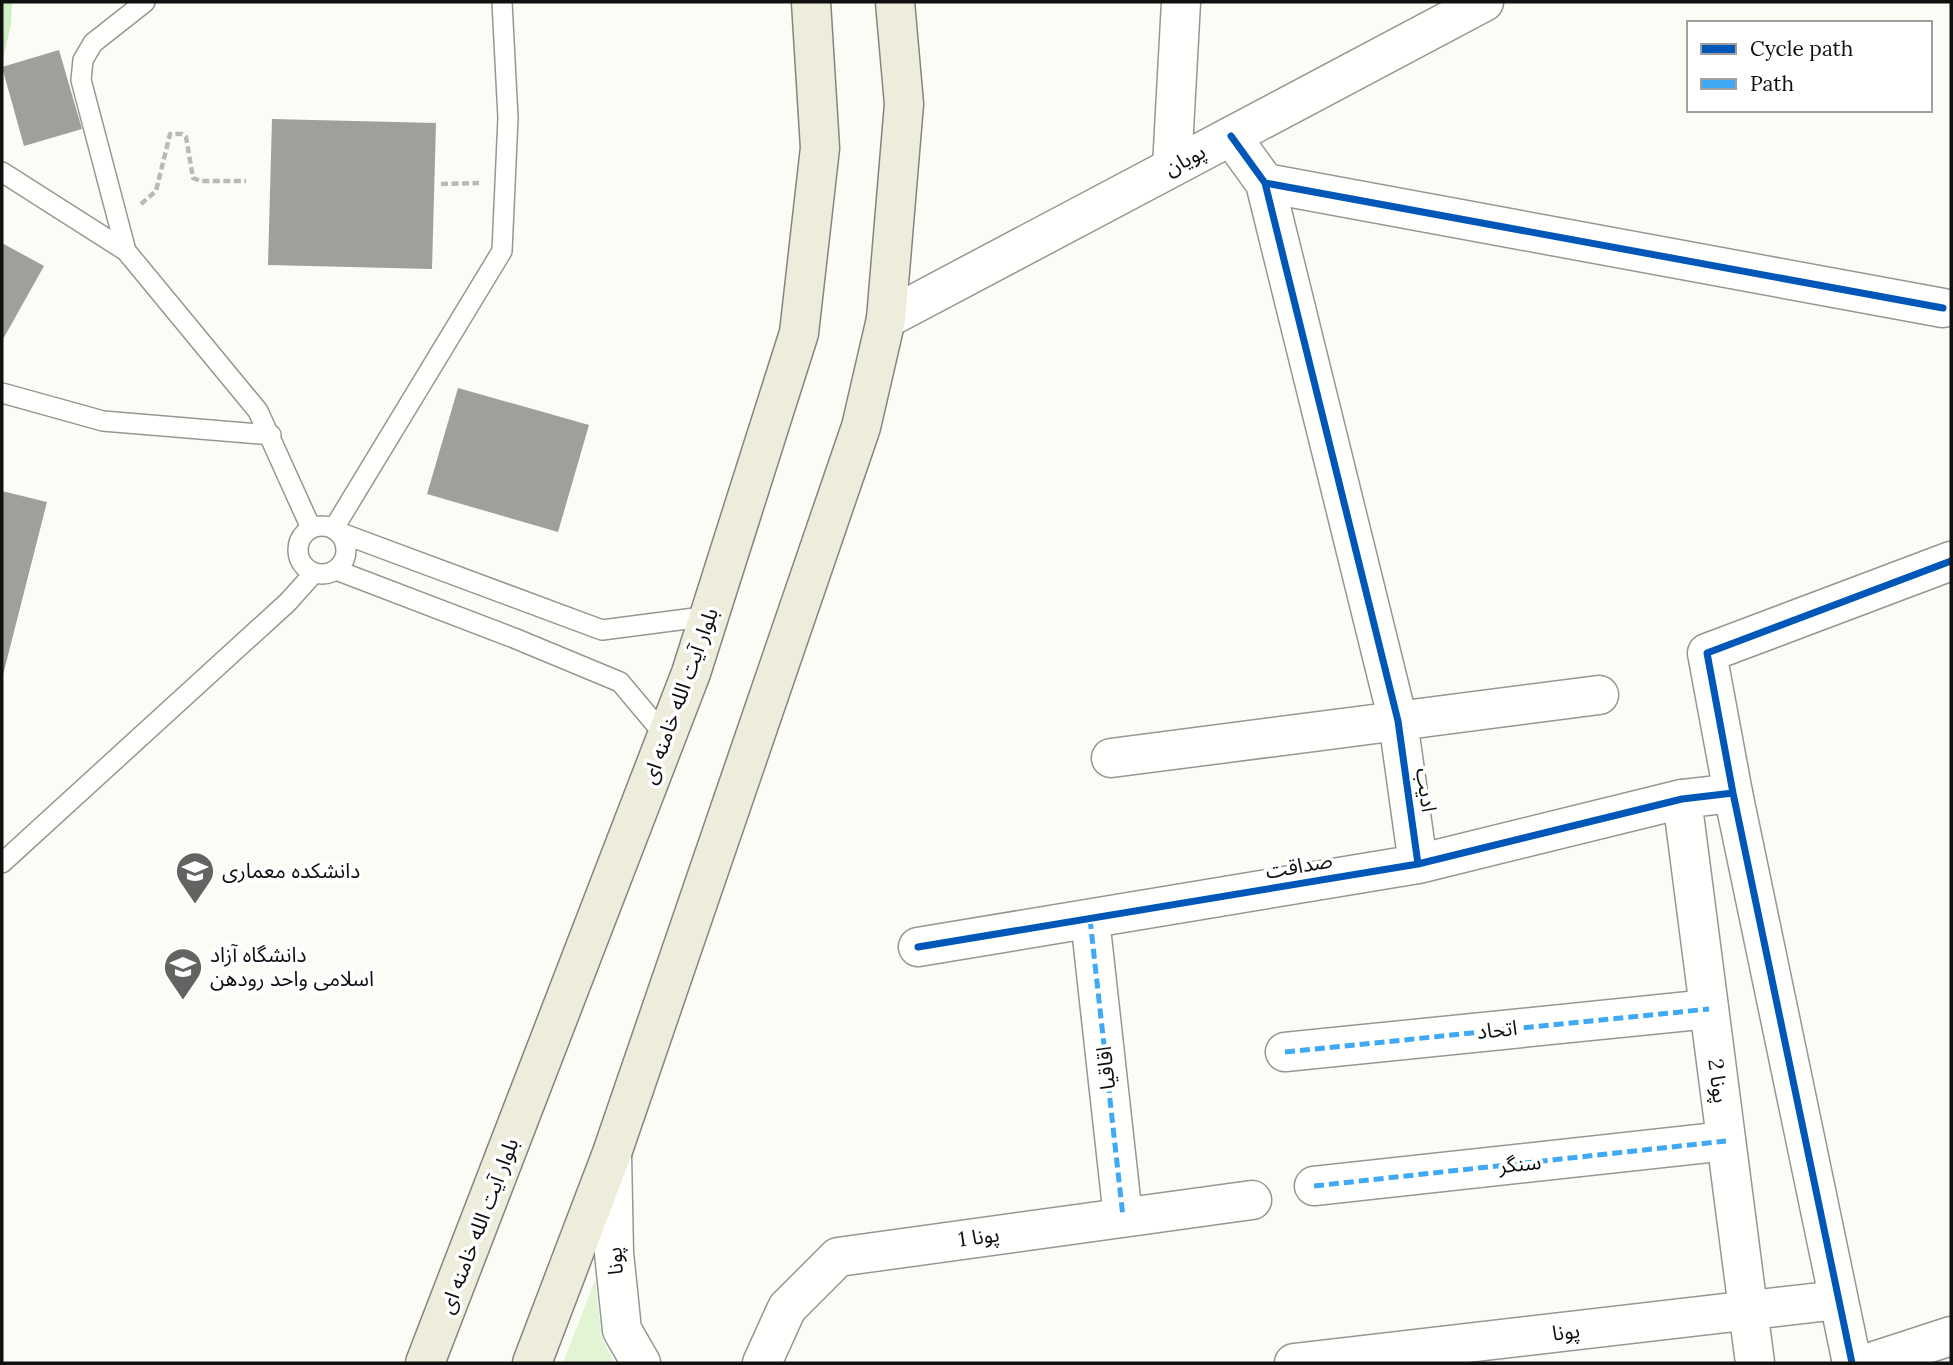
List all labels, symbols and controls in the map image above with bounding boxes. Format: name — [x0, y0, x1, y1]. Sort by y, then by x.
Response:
legend — [1687, 21, 1932, 112]
text: Cycle path — [1750, 35, 1853, 62]
text: Path — [1750, 70, 1794, 97]
street label: پویان — [1159, 138, 1210, 182]
street label: بلوار آیت الله خامنه ای — [635, 604, 724, 788]
street label: ادیب — [1410, 766, 1443, 814]
street label: صداقت — [1263, 846, 1335, 885]
school or university icon: دانشکده معماری — [174, 850, 216, 905]
place label: دانشکده معماری — [222, 857, 360, 884]
place label: دانشگاه آزاد اسلامی واحد رودهن — [210, 941, 374, 992]
school or university icon: دانشگاه آزاد اسلامی واحد رودهن — [162, 946, 204, 1001]
street label: اتحاد — [1475, 1014, 1519, 1045]
street label: اقاقیا — [1090, 1045, 1121, 1091]
street label: پونا 2 — [1702, 1057, 1735, 1105]
street label: بلوار آیت الله خامنه ای — [433, 1134, 524, 1317]
street label: سنگر — [1496, 1148, 1543, 1179]
street label: پونا 1 — [957, 1220, 1001, 1253]
street label: پونا — [600, 1246, 629, 1276]
street label: پونا — [1550, 1316, 1581, 1347]

